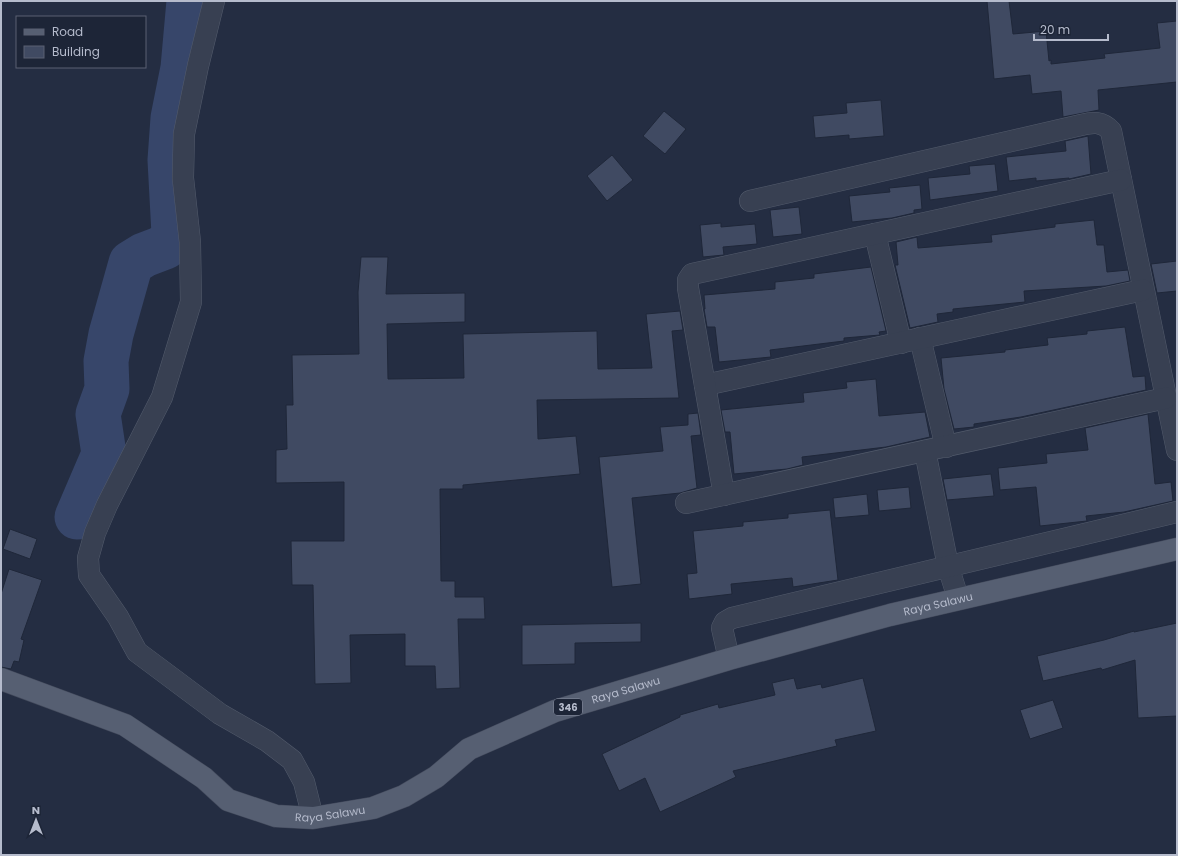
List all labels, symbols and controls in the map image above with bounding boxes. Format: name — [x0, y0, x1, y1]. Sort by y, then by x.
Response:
legend — [16, 16, 146, 68]
scale bar — [1034, 16, 1108, 42]
text: 20 m — [1040, 21, 1070, 38]
text: Road — [52, 23, 83, 40]
text: Building — [52, 43, 100, 60]
street label: Raya Salawu — [902, 588, 974, 620]
street label: Raya Salawu — [589, 672, 662, 708]
road number: 346 — [554, 699, 582, 715]
north arrow — [16, 800, 56, 840]
street label: Raya Salawu — [295, 801, 366, 826]
text: N — [32, 802, 40, 818]

